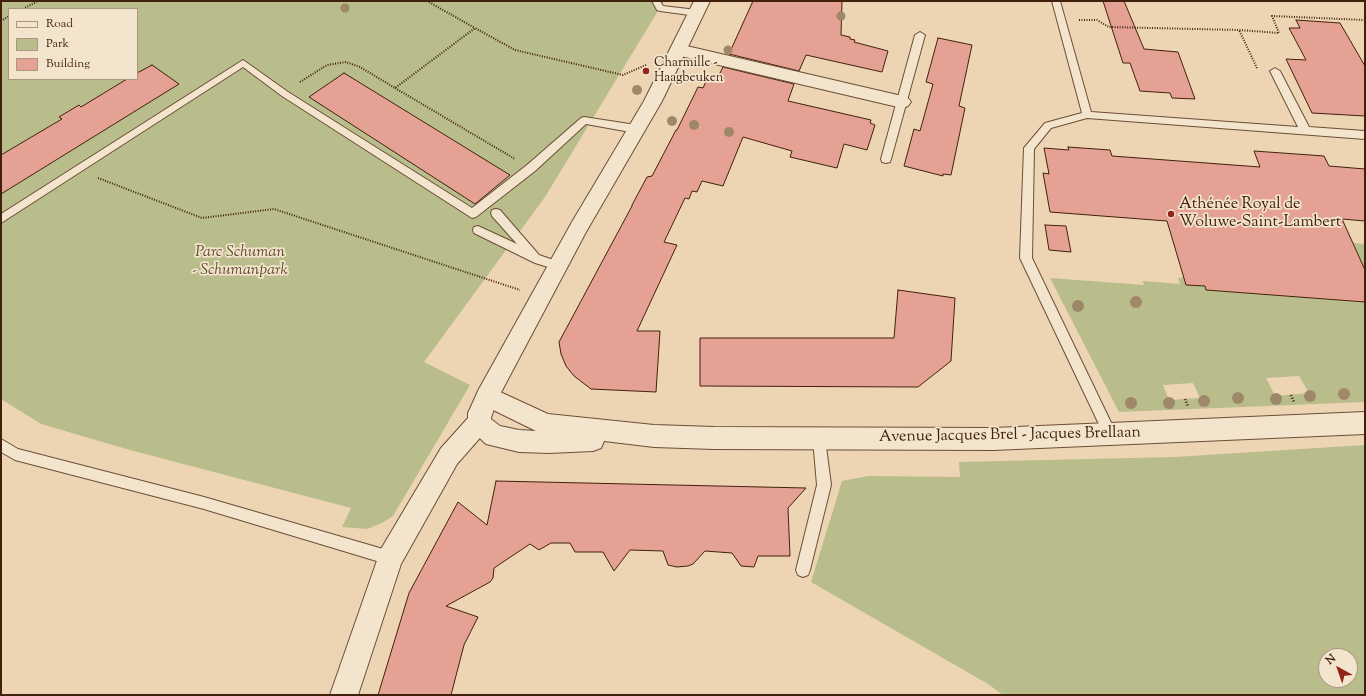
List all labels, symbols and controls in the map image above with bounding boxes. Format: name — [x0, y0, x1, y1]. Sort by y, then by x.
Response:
legend — [8, 8, 138, 80]
text: Road — [46, 15, 73, 33]
text: Park — [46, 35, 69, 53]
text: Building — [46, 55, 90, 73]
place label: Charmille - Haagbeuken — [654, 56, 724, 87]
marker: Charmille - Haagbeuken — [641, 66, 651, 76]
place label: Athénée Royal de Woluwe-Saint-Lambert — [1179, 195, 1341, 233]
marker: Athénée Royal de Woluwe-Saint-Lambert — [1166, 209, 1176, 219]
park label: Parc Schuman - Schumanpark — [192, 243, 288, 281]
street label: Avenue Jacques Brel - Jacques Brellaan — [879, 424, 1141, 448]
north arrow — [1318, 648, 1358, 688]
text: N — [1322, 651, 1339, 669]

